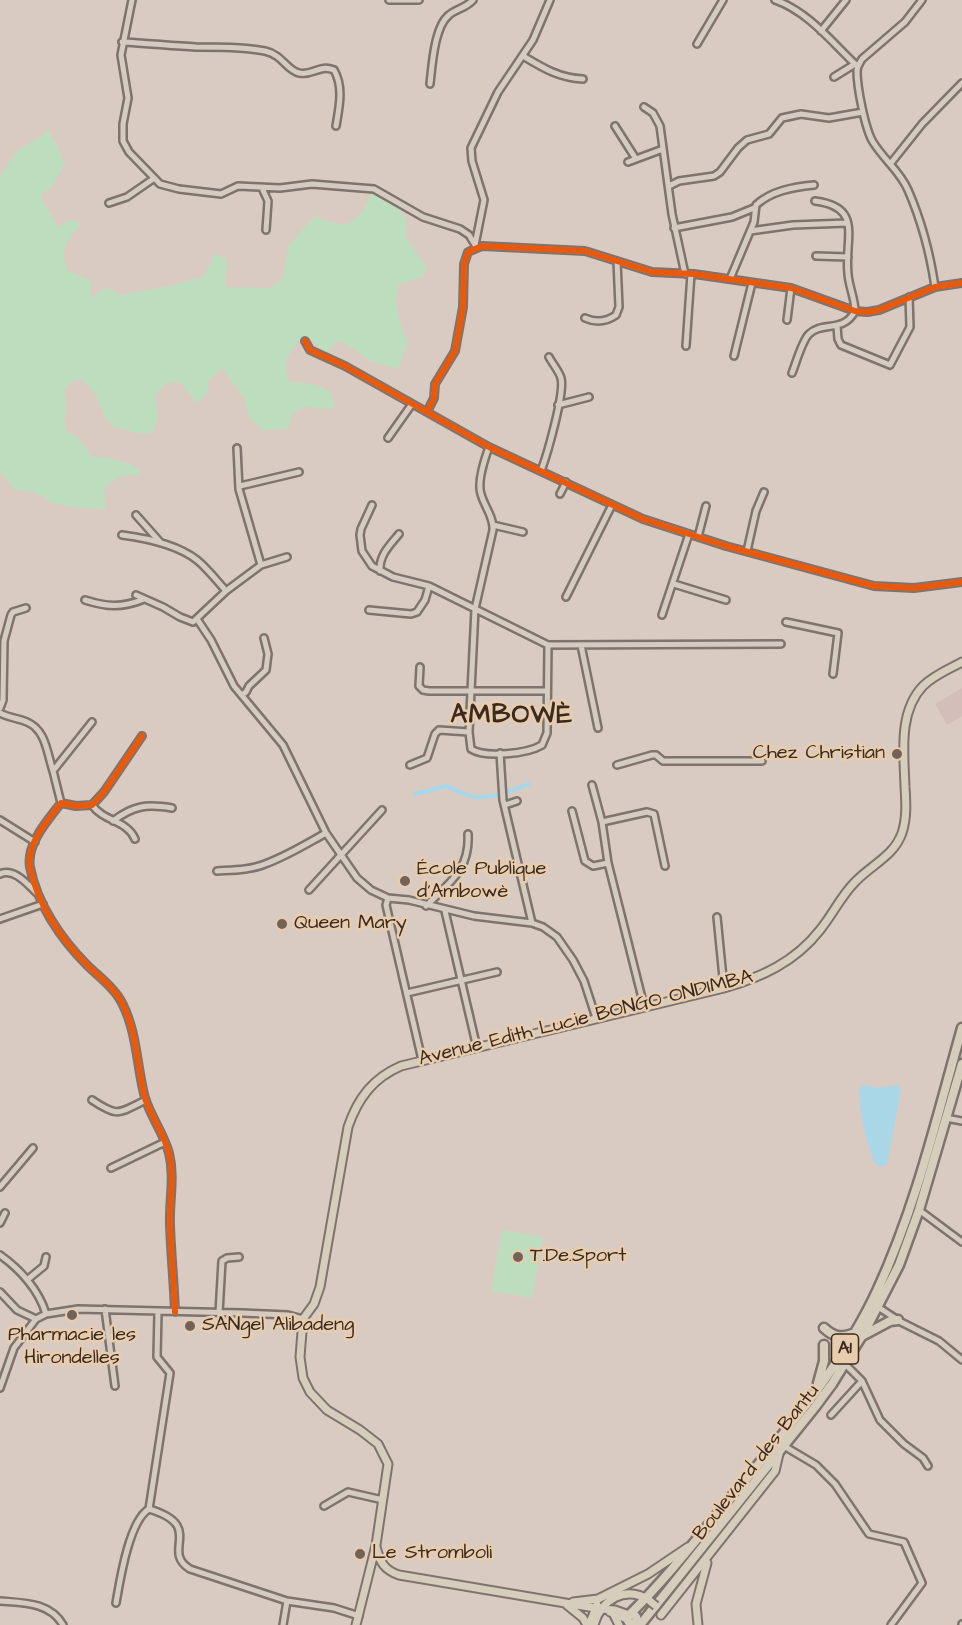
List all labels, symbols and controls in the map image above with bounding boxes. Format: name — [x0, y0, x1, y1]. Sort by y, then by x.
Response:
district label: AMBOWÈ — [451, 701, 573, 733]
place label: Chez Christian — [753, 742, 885, 766]
marker: Chez Christian — [890, 747, 904, 761]
place label: École Publique d’Ambowè — [417, 858, 546, 905]
marker: École Publique d’Ambowè — [398, 874, 412, 888]
place label: Queen Mary — [294, 912, 407, 936]
marker: Queen Mary — [275, 917, 289, 931]
street label: Avenue Edith Lucie BONGO ONDIMBA — [416, 966, 756, 1072]
place label: T.De.Sport — [530, 1245, 626, 1269]
marker: T.De.Sport — [511, 1250, 525, 1264]
marker: Pharmacie les Hirondelles — [65, 1308, 79, 1322]
place label: SANgel Alibadeng — [202, 1314, 354, 1338]
marker: SANgel Alibadeng — [183, 1319, 197, 1333]
place label: Pharmacie les Hirondelles — [8, 1324, 136, 1371]
road number: A1 — [832, 1334, 858, 1364]
street label: Boulevard des Bantu — [689, 1380, 825, 1546]
place label: Le Stromboli — [372, 1542, 492, 1566]
marker: Le Stromboli — [353, 1547, 367, 1561]

